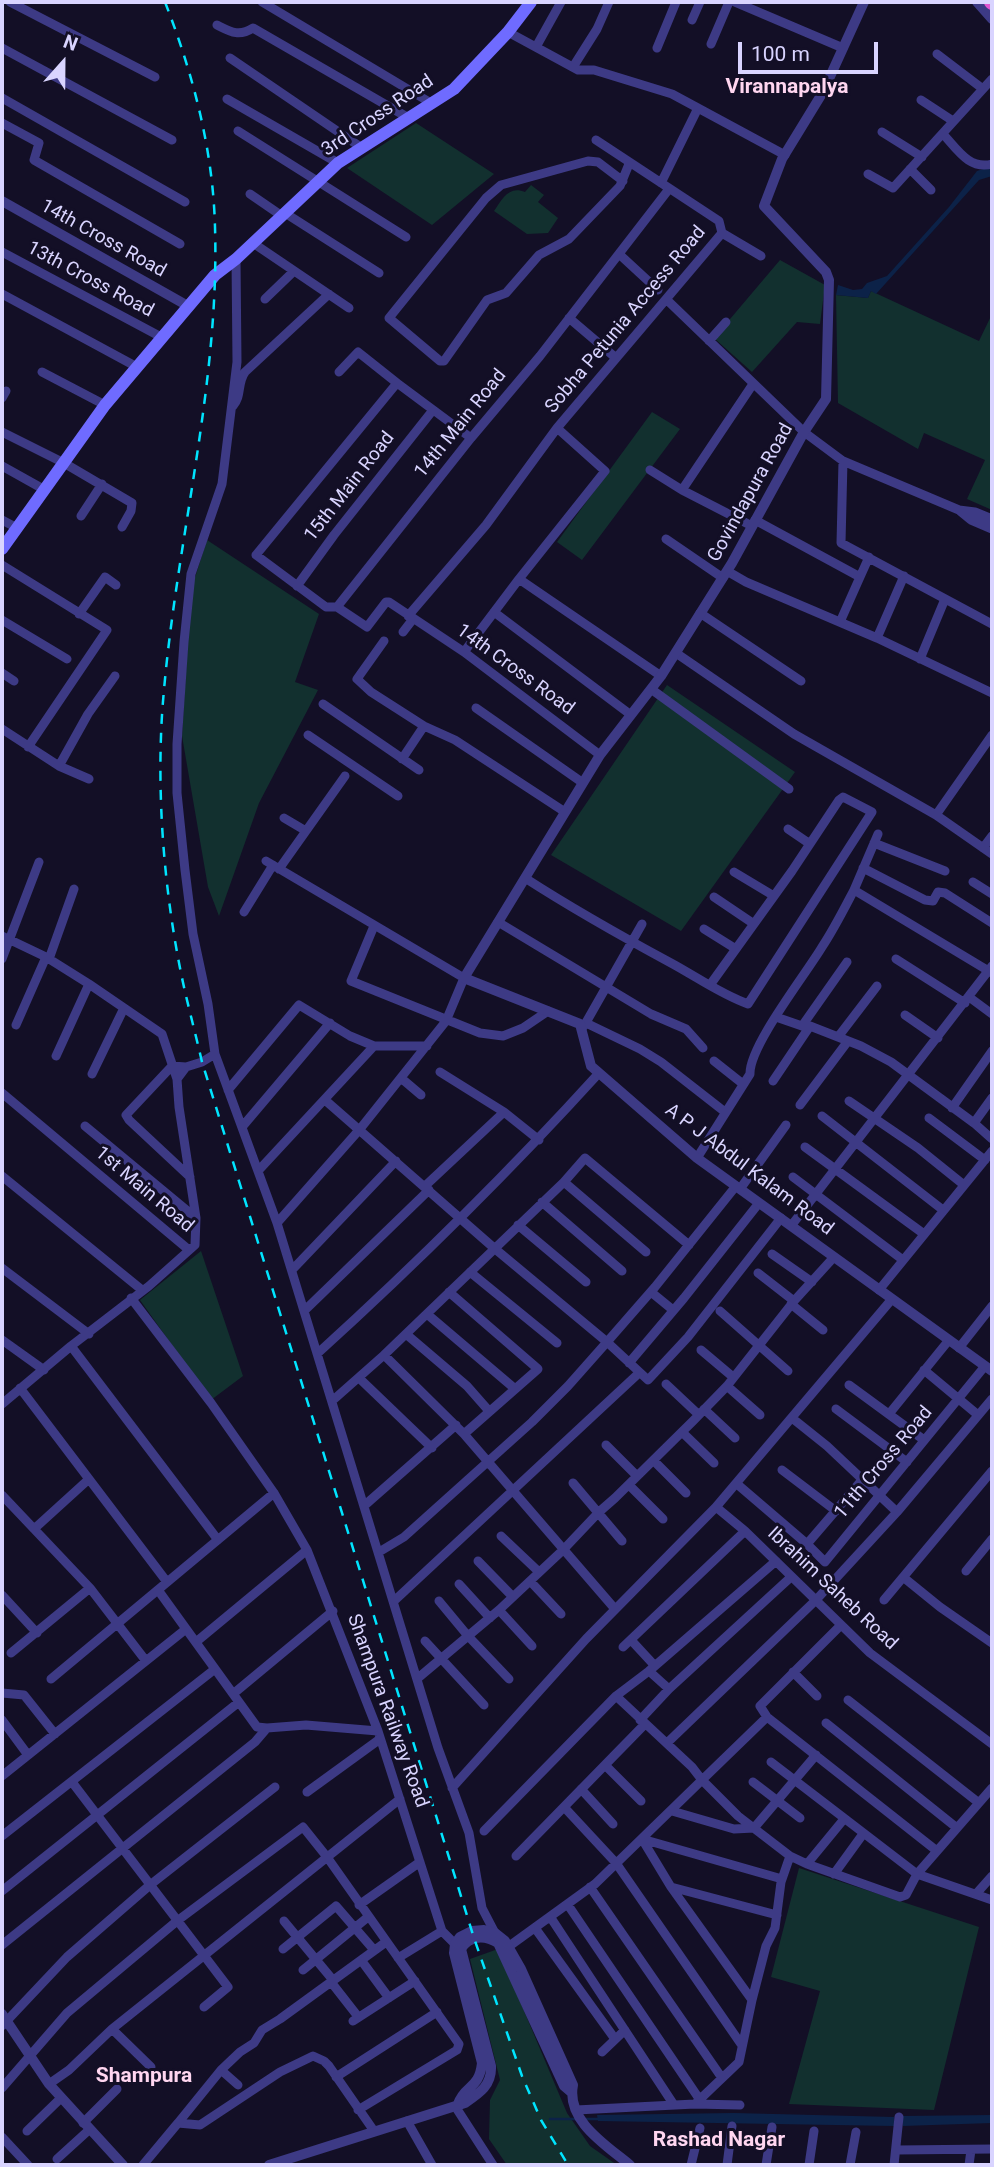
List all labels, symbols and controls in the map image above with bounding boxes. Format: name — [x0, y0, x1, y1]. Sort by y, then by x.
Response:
north arrow — [28, 28, 98, 98]
scale bar — [742, 28, 882, 72]
text: N — [60, 30, 81, 56]
text: 100 m — [751, 42, 810, 66]
street label: 3rd Cross Road — [318, 70, 438, 162]
district label: Virannapalya — [726, 75, 848, 101]
street label: 14th Cross Road — [36, 195, 170, 283]
street label: Sobha Petunia Access Road — [541, 222, 711, 418]
street label: 13th Cross Road — [23, 237, 157, 323]
street label: 14th Main Road — [410, 365, 512, 483]
street label: Govindapura Road — [703, 420, 799, 566]
street label: 15th Main Road — [300, 428, 400, 546]
street label: 14th Cross Road — [452, 620, 578, 720]
street label: A P J Abdul Kalam Road — [660, 1099, 838, 1241]
street label: 1st Main Road — [90, 1142, 198, 1238]
street label: 11th Cross Road — [830, 1402, 938, 1524]
street label: Ibrahim Saheb Road — [762, 1523, 902, 1655]
street label: Shampura Railway Road — [341, 1611, 433, 1811]
district label: Shampura — [96, 2064, 192, 2090]
district label: Rashad Nagar — [653, 2128, 785, 2154]

